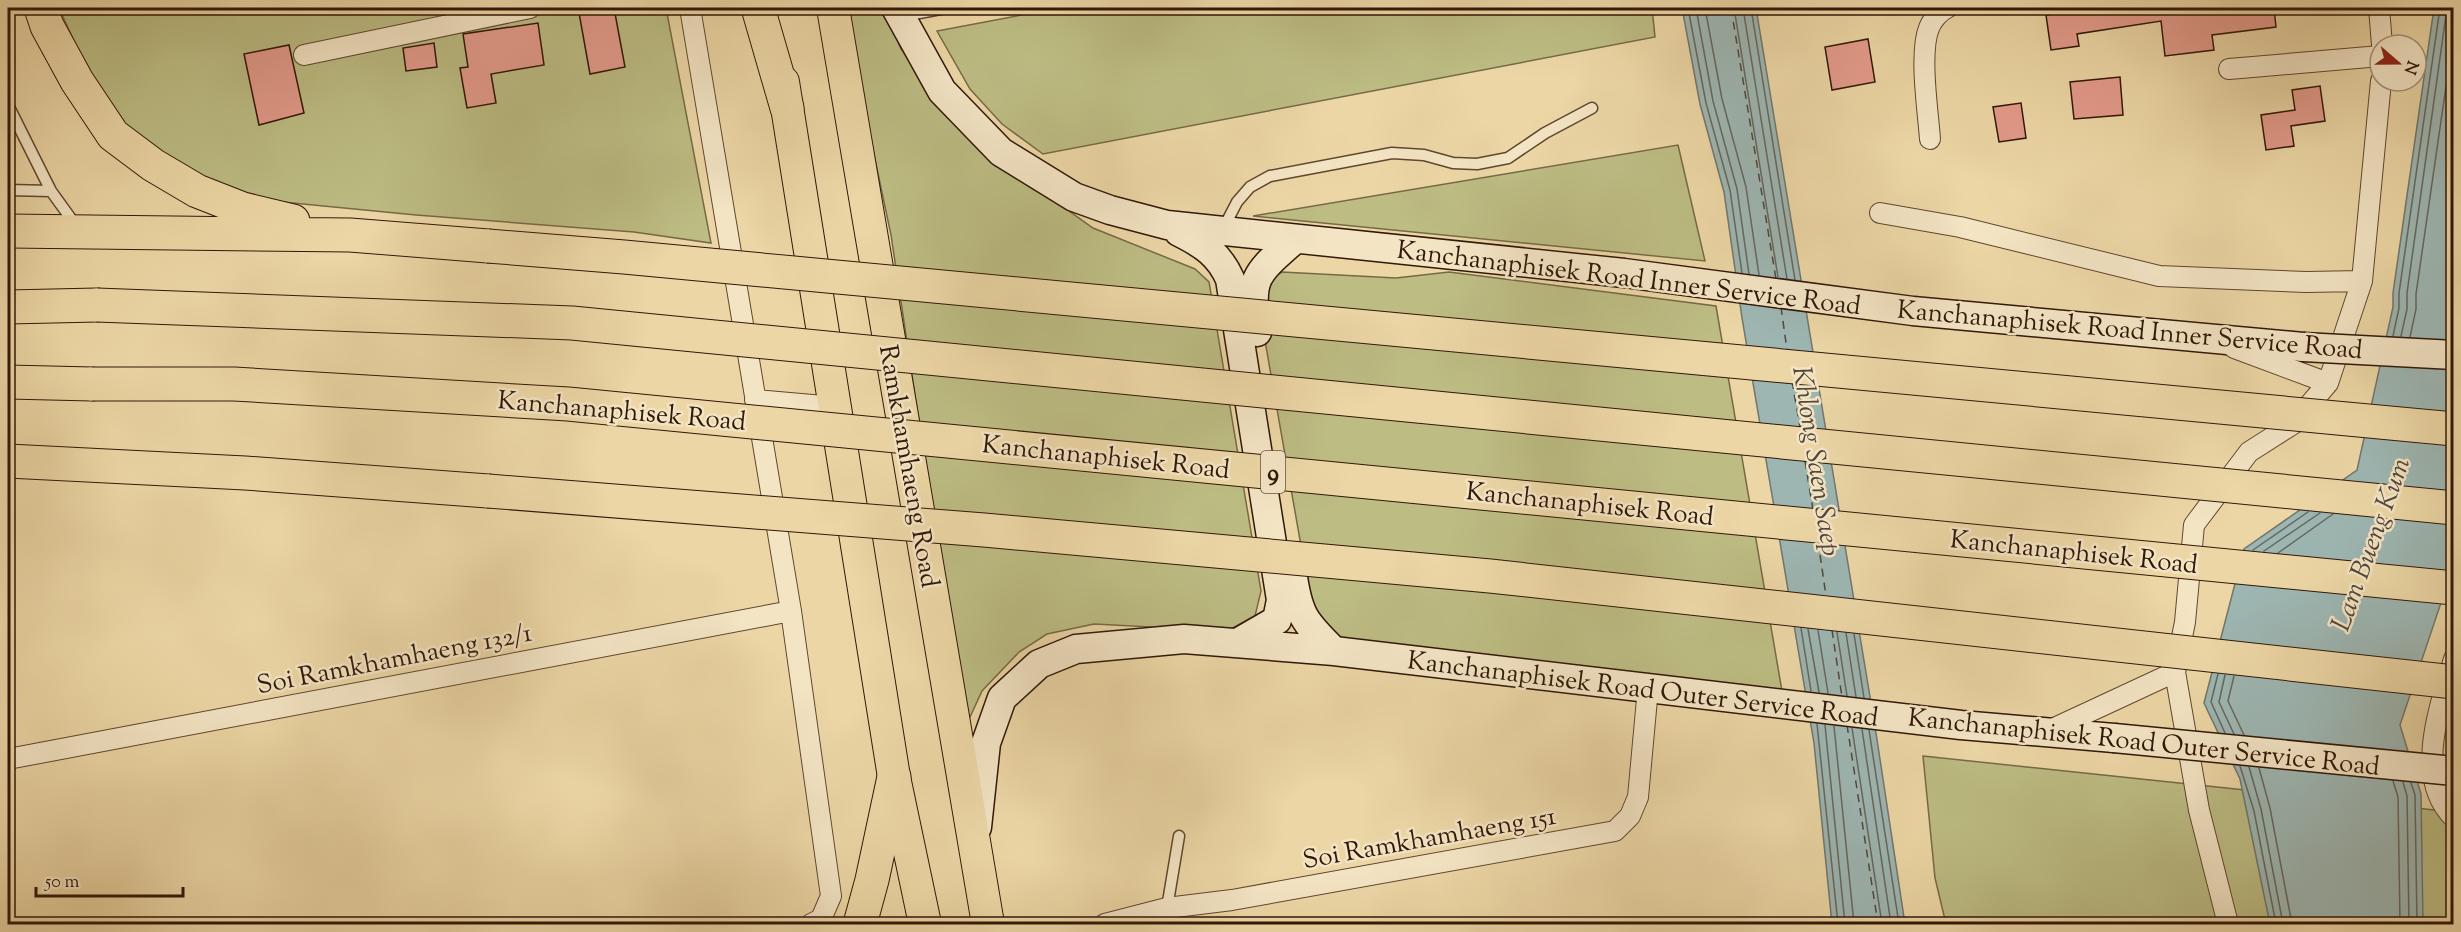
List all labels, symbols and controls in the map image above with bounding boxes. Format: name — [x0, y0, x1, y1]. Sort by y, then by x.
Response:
north arrow — [2368, 33, 2428, 93]
text: N — [2397, 57, 2423, 77]
street label: Kanchanaphisek Road Inner Service Road — [1395, 233, 1863, 326]
street label: Kanchanaphisek Road Inner Service Road — [1895, 293, 2364, 370]
street label: Ramkhamhaeng Road — [868, 342, 947, 591]
water label: Khlong Saen Saep — [1780, 364, 1849, 559]
street label: Kanchanaphisek Road — [496, 383, 748, 442]
street label: Kanchanaphisek Road — [980, 427, 1232, 490]
road number: 9 — [1261, 451, 1285, 493]
water label: Lam Bueng Kum — [2323, 452, 2422, 637]
street label: Kanchanaphisek Road — [1464, 474, 1716, 537]
street label: Kanchanaphisek Road — [1948, 522, 2200, 585]
street label: Soi Ramkhamhaeng 132/1 — [254, 616, 535, 705]
street label: Kanchanaphisek Road Outer Service Road — [1405, 643, 1881, 738]
street label: Kanchanaphisek Road Outer Service Road — [1906, 700, 2382, 787]
street label: Soi Ramkhamhaeng 151 — [1300, 799, 1559, 880]
scale bar — [36, 860, 183, 898]
text: 50 m — [44, 870, 80, 896]

